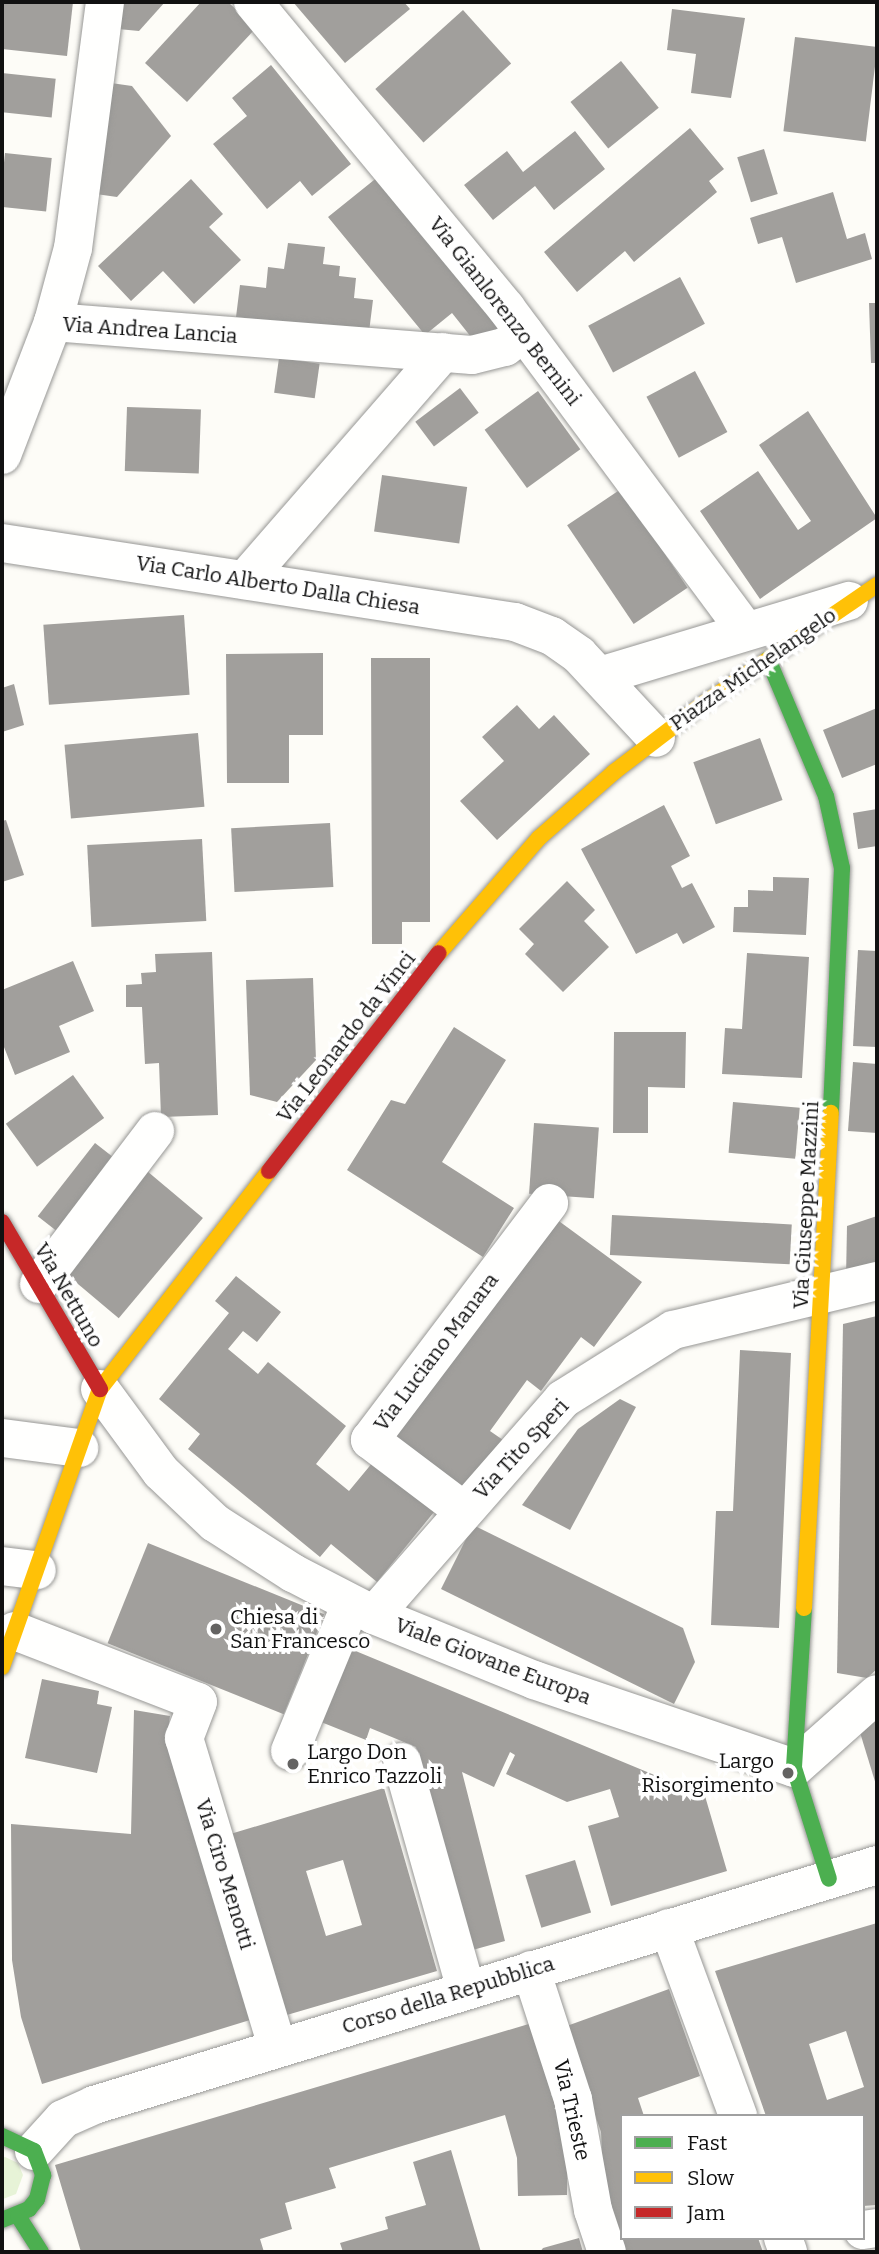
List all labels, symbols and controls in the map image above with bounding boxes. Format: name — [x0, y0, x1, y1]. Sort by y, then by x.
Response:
street label: Via Gianlorenzo Bernini — [424, 212, 586, 410]
street label: Via Andrea Lancia — [62, 311, 238, 349]
street label: Via Carlo Alberto Dalla Chiesa — [134, 550, 422, 620]
street label: Piazza Michelangelo — [665, 602, 841, 736]
street label: Via Leonardo da Vinci — [271, 946, 421, 1128]
street label: Via Giuseppe Mazzini — [788, 1100, 824, 1310]
street label: Via Nettuno — [29, 1238, 109, 1352]
street label: Via Luciano Manara — [368, 1268, 504, 1436]
street label: Via Tito Speri — [468, 1394, 574, 1504]
place label: Chiesa di San Francesco — [230, 1604, 370, 1654]
street label: Viale Giovane Europa — [391, 1612, 595, 1710]
marker: Chiesa di San Francesco — [208, 1621, 224, 1637]
place label: Largo Don Enrico Tazzoli — [307, 1739, 442, 1789]
place label: Largo Risorgimento — [641, 1748, 774, 1798]
marker: Largo Don Enrico Tazzoli — [285, 1756, 301, 1772]
marker: Largo Risorgimento — [780, 1765, 796, 1781]
street label: Via Ciro Menotti — [190, 1796, 260, 1952]
street label: Corso della Repubblica — [339, 1951, 557, 2039]
street label: Via Trieste — [548, 2057, 596, 2163]
legend — [620, 2114, 865, 2240]
text: Fast — [687, 2130, 727, 2156]
text: Slow — [687, 2165, 734, 2191]
text: Jam — [687, 2200, 725, 2226]

